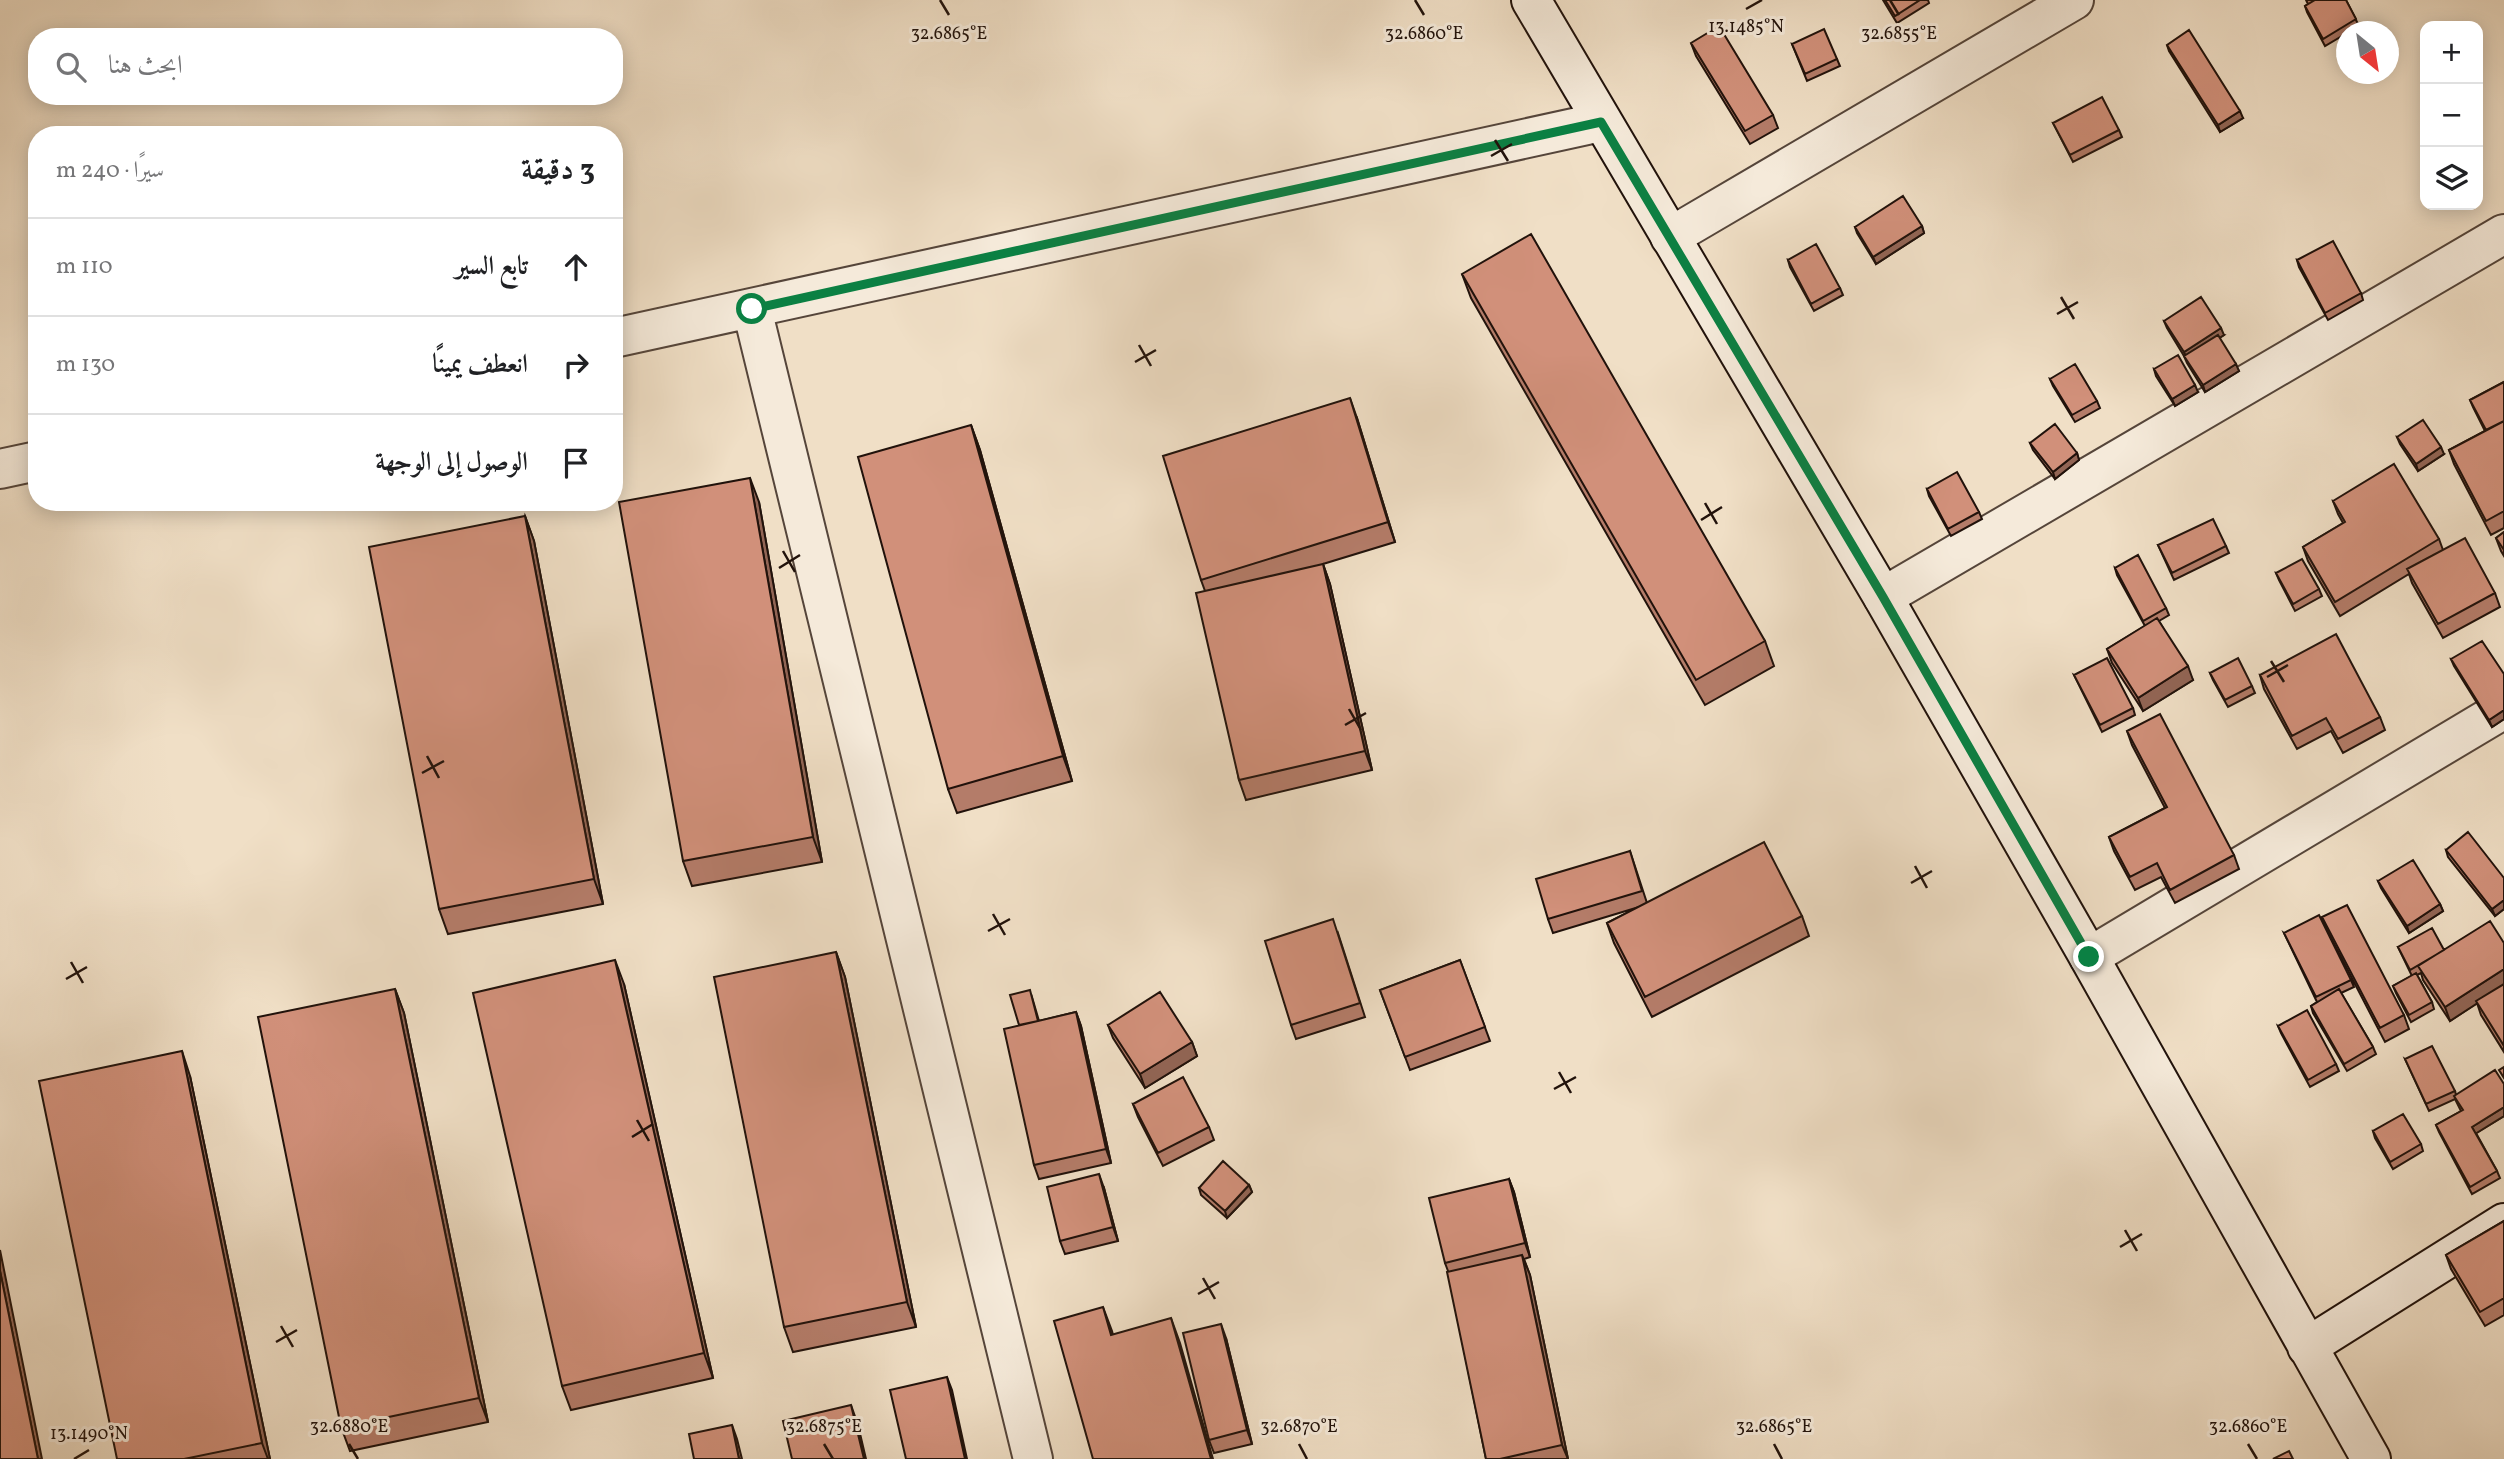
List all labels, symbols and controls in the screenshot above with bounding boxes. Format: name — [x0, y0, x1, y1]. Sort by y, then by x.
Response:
text: 13.1485°N — [1708, 15, 1784, 40]
north arrow — [2336, 21, 2399, 84]
map controls — [2420, 21, 2483, 210]
button: + — [2420, 21, 2483, 84]
text: 32.6865°E — [911, 22, 988, 47]
text: 32.6860°E — [1385, 22, 1463, 47]
text: 32.6855°E — [1861, 22, 1937, 47]
search box — [28, 28, 623, 105]
icon: search — [52, 48, 90, 86]
text: ابحث هنا — [108, 48, 183, 84]
button: − — [2420, 84, 2483, 147]
button: layers — [2420, 147, 2483, 210]
text: 3 دقيقة — [521, 150, 595, 192]
text: سيرًا · 240 m — [56, 155, 164, 187]
icon: ahead — [557, 248, 595, 286]
text: تابع السير — [455, 249, 528, 285]
text: 110 m — [56, 251, 113, 283]
route start — [736, 293, 767, 324]
icon: right — [557, 346, 595, 384]
text: انعطف يمينًا — [432, 347, 528, 383]
text: 130 m — [56, 349, 115, 381]
icon: arrive — [557, 444, 595, 482]
text: الوصول إلى الوجهة — [375, 445, 528, 481]
route end — [2073, 941, 2104, 972]
text: 32.6880°E — [310, 1415, 388, 1440]
text: 32.6875°E — [786, 1415, 862, 1440]
text: 32.6870°E — [1260, 1415, 1338, 1440]
text: 32.6865°E — [1736, 1415, 1813, 1440]
text: 32.6860°E — [2209, 1415, 2287, 1440]
text: 13.1490°N — [50, 1422, 128, 1447]

